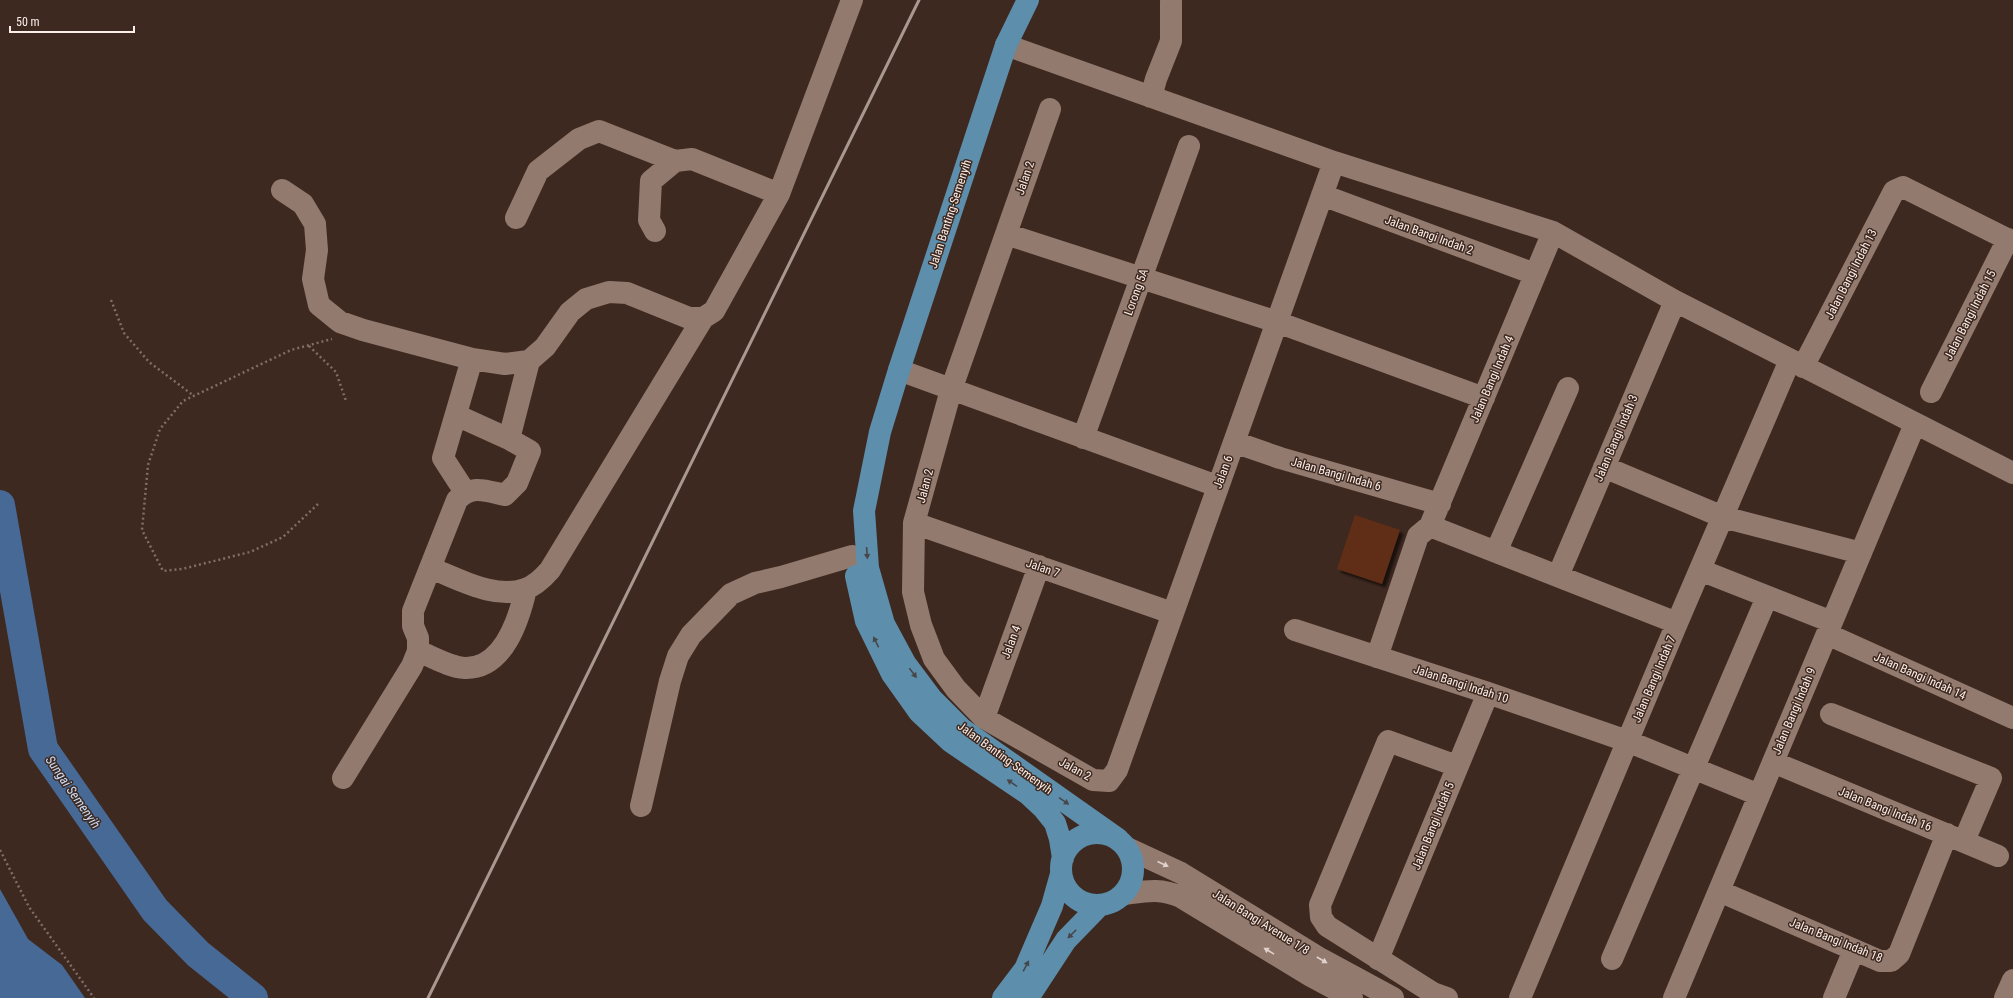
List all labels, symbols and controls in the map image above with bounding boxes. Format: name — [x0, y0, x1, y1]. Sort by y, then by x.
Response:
scale bar — [10, 8, 134, 34]
text: 50 m — [16, 15, 40, 29]
street label: Jalan Banting-Semenyih — [926, 158, 974, 270]
street label: Jalan 2 — [1013, 159, 1037, 197]
street label: Jalan Bangi Indah 2 — [1383, 212, 1475, 258]
street label: Jalan Bangi Indah 13 — [1822, 227, 1880, 321]
street label: Lorong 5A — [1121, 267, 1151, 317]
street label: Jalan Bangi Indah 15 — [1941, 268, 1999, 362]
street label: Jalan Bangi Indah 4 — [1467, 333, 1517, 425]
street label: Jalan Bangi Indah 3 — [1591, 392, 1641, 484]
street label: Jalan 6 — [1211, 453, 1236, 491]
street label: Jalan Bangi Indah 6 — [1289, 454, 1383, 494]
street label: Jalan 2 — [914, 467, 936, 504]
one-way arrow — [864, 547, 871, 559]
street label: Jalan 7 — [1024, 556, 1062, 580]
street label: Jalan 4 — [999, 623, 1024, 661]
street label: Jalan Bangi Indah 7 — [1629, 633, 1679, 725]
one-way arrow — [873, 636, 879, 647]
street label: Jalan Bangi Indah 14 — [1872, 649, 1968, 703]
street label: Jalan Bangi Indah 10 — [1412, 662, 1510, 706]
street label: Jalan Bangi Indah 9 — [1769, 665, 1819, 757]
one-way arrow — [908, 668, 917, 679]
street label: Jalan Banting-Semenyih — [955, 719, 1055, 797]
water label: Sungai Semenyih — [42, 753, 104, 831]
street label: Jalan 2 — [1056, 755, 1094, 784]
one-way arrow — [1007, 779, 1017, 787]
street label: Jalan Bangi Indah 5 — [1409, 780, 1457, 872]
street label: Jalan Bangi Indah 16 — [1836, 784, 1934, 834]
one-way arrow — [1059, 797, 1070, 805]
one-way arrow — [1157, 862, 1169, 868]
street label: Jalan Bangi Avenue 1/8 — [1210, 886, 1312, 958]
street label: Jalan Bangi Indah 18 — [1787, 915, 1885, 965]
one-way arrow — [1067, 929, 1077, 939]
one-way arrow — [1264, 947, 1275, 954]
one-way arrow — [1316, 956, 1328, 963]
one-way arrow — [1023, 960, 1029, 972]

